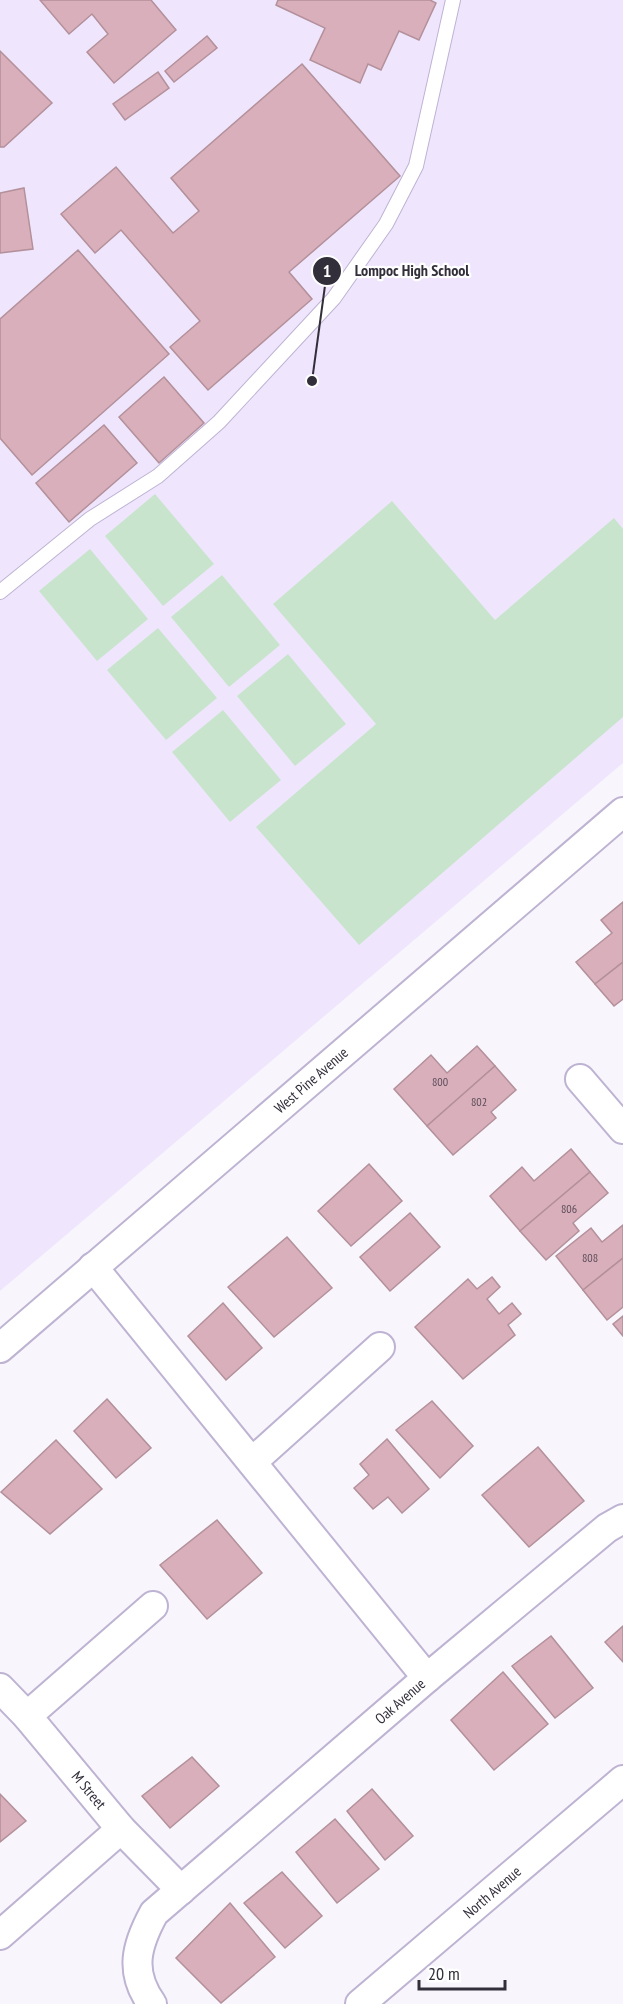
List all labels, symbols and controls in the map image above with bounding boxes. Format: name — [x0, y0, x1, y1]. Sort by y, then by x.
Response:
callout: Lompoc High School — [312, 254, 481, 288]
text: 1 — [323, 259, 331, 282]
text: Lompoc High School — [355, 260, 469, 280]
street label: West Pine Avenue — [270, 1043, 352, 1117]
house number: 800 — [432, 1074, 448, 1089]
house number: 802 — [471, 1094, 487, 1109]
house number: 806 — [561, 1201, 577, 1216]
house number: 808 — [582, 1250, 598, 1265]
street label: Oak Avenue — [371, 1674, 429, 1728]
street label: M Street — [68, 1767, 110, 1813]
street label: North Avenue — [459, 1862, 525, 1922]
scale bar — [419, 1953, 504, 1991]
text: 20 m — [428, 1962, 460, 1985]

